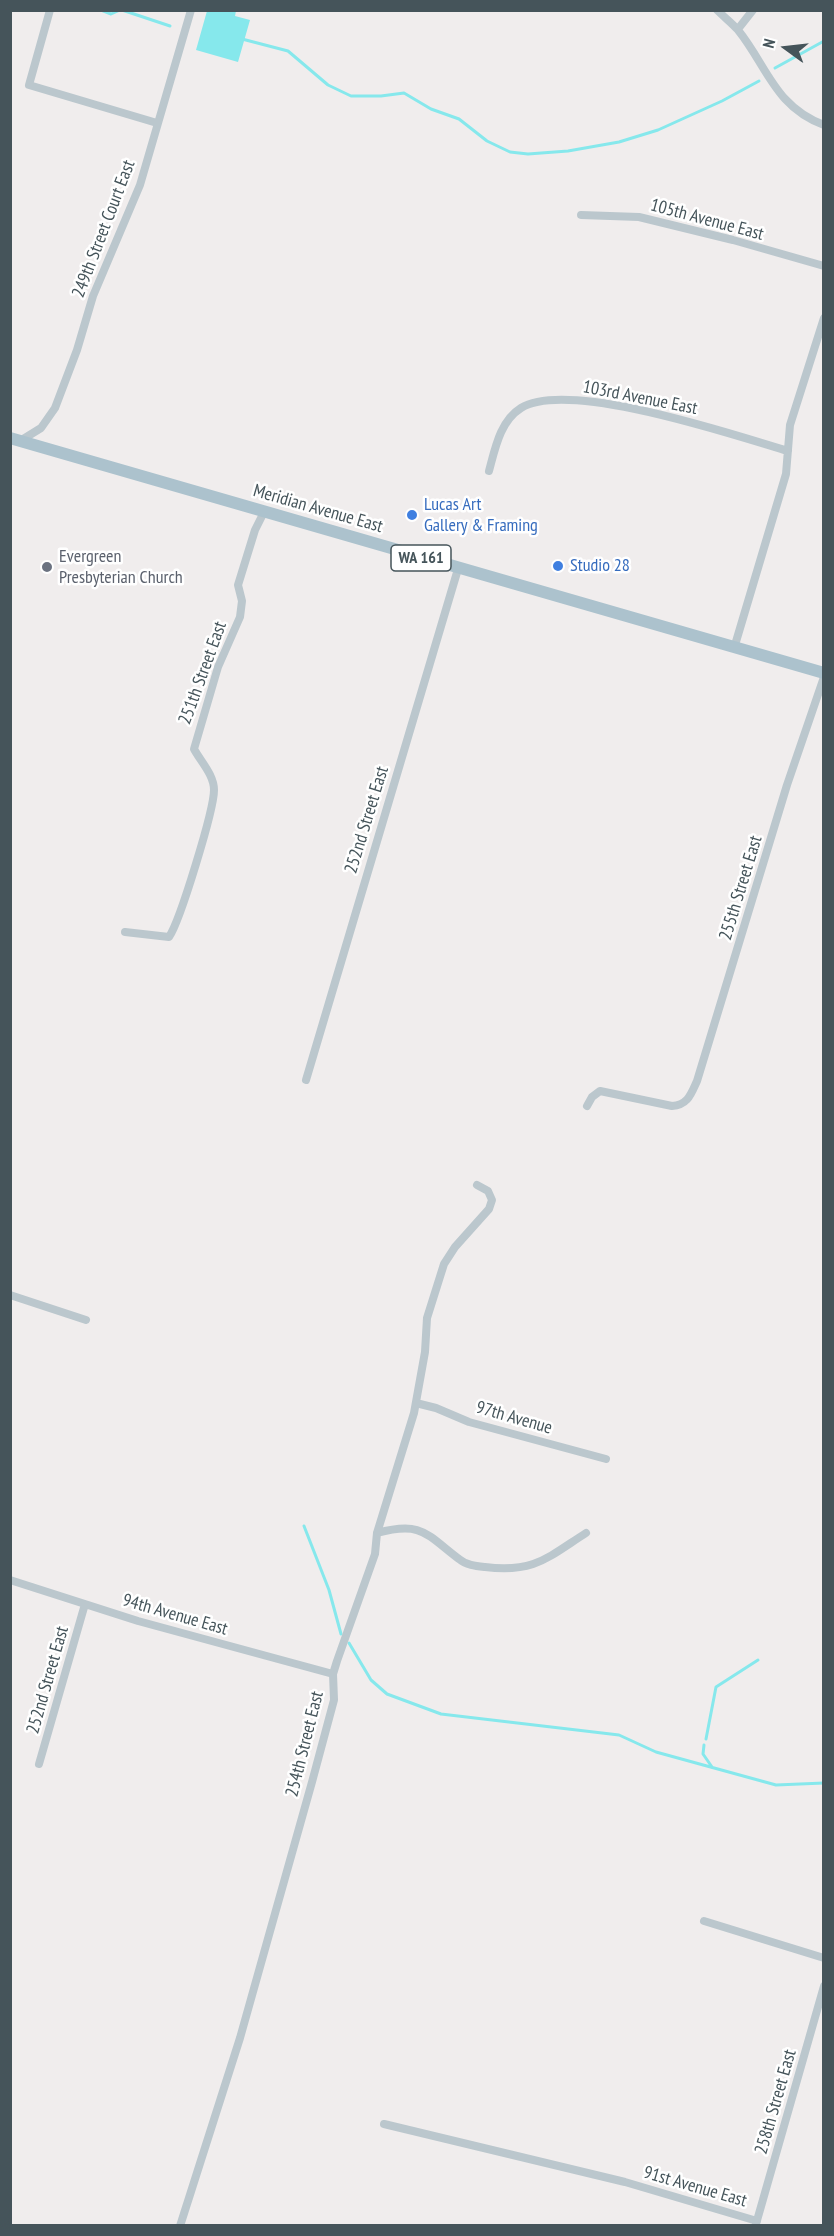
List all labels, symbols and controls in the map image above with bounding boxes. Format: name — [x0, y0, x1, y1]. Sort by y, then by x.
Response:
north arrow — [756, 18, 816, 78]
text: N — [758, 37, 779, 50]
street label: 249th Street Court East — [68, 157, 140, 301]
street label: 105th Avenue East — [648, 195, 766, 245]
street label: 103rd Avenue East — [581, 376, 699, 420]
street label: Meridian Avenue East — [251, 480, 385, 538]
place label: Lucas Art Gallery & Framing — [424, 494, 538, 536]
marker: Lucas Art Gallery & Framing — [405, 508, 419, 522]
road number: WA 161 — [391, 545, 451, 571]
place label: Evergreen Presbyterian Church — [59, 546, 183, 588]
place label: Studio 28 — [570, 555, 630, 577]
marker: Studio 28 — [551, 559, 565, 573]
marker: Evergreen Presbyterian Church — [40, 560, 54, 574]
street label: 251th Street East — [174, 619, 232, 727]
street label: 252nd Street East — [340, 764, 394, 876]
street label: 255th Street East — [715, 833, 767, 943]
street label: 97th Avenue — [473, 1397, 555, 1439]
street label: 94th Avenue East — [120, 1590, 230, 1640]
street label: 252nd Street East — [22, 1624, 74, 1736]
street label: 254th Street East — [281, 1689, 329, 1799]
street label: 258th Street East — [751, 2047, 801, 2157]
street label: 91st Avenue East — [641, 2162, 749, 2212]

